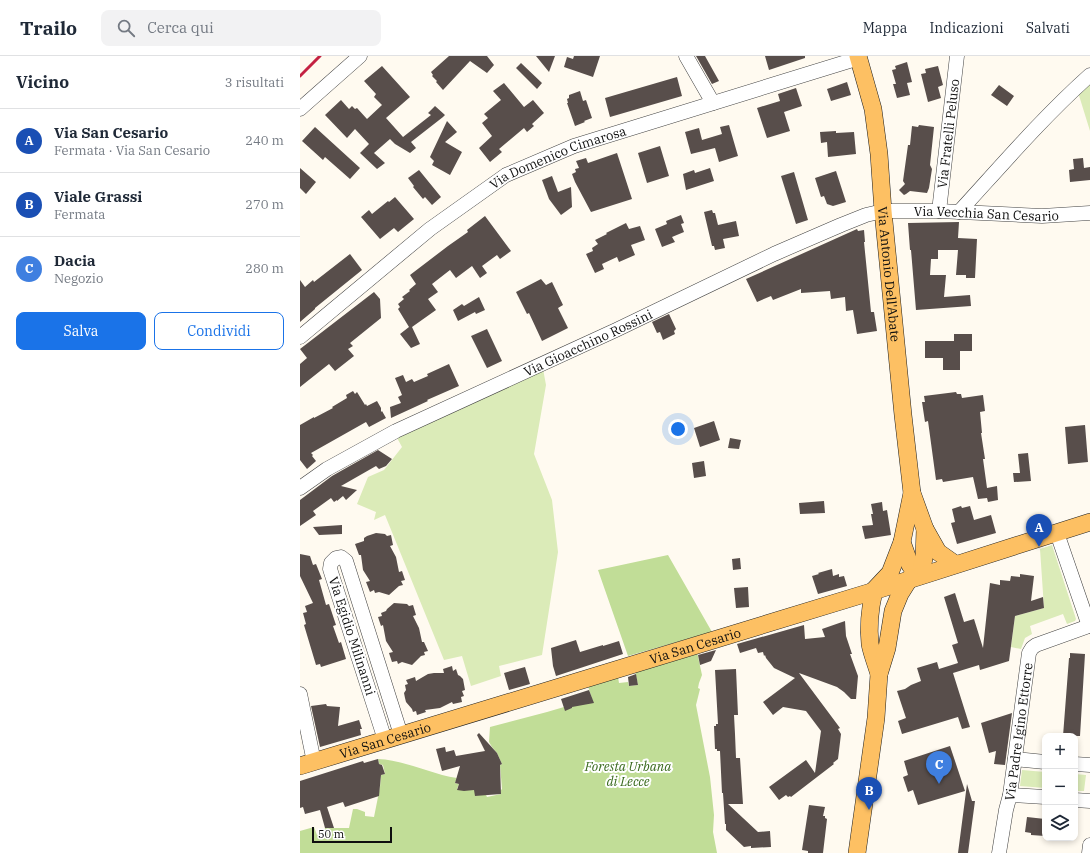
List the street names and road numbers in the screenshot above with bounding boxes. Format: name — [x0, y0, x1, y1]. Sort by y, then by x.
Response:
street label: Via Fratelli Peluso — [933, 78, 963, 189]
street label: Via Domenico Cimarosa — [486, 122, 628, 193]
street label: Via Vecchia San Cesario — [914, 202, 1059, 225]
street label: Via Antonio Dell'Abate — [874, 206, 904, 343]
street label: Via Gioacchino Rossini — [521, 305, 655, 380]
street label: Via Egidio Milinanni — [325, 574, 379, 698]
street label: Via San Cesario — [647, 624, 743, 667]
street label: Via Padre Igino Ettorre — [1000, 662, 1036, 803]
street label: Via San Cesario — [337, 718, 433, 762]

